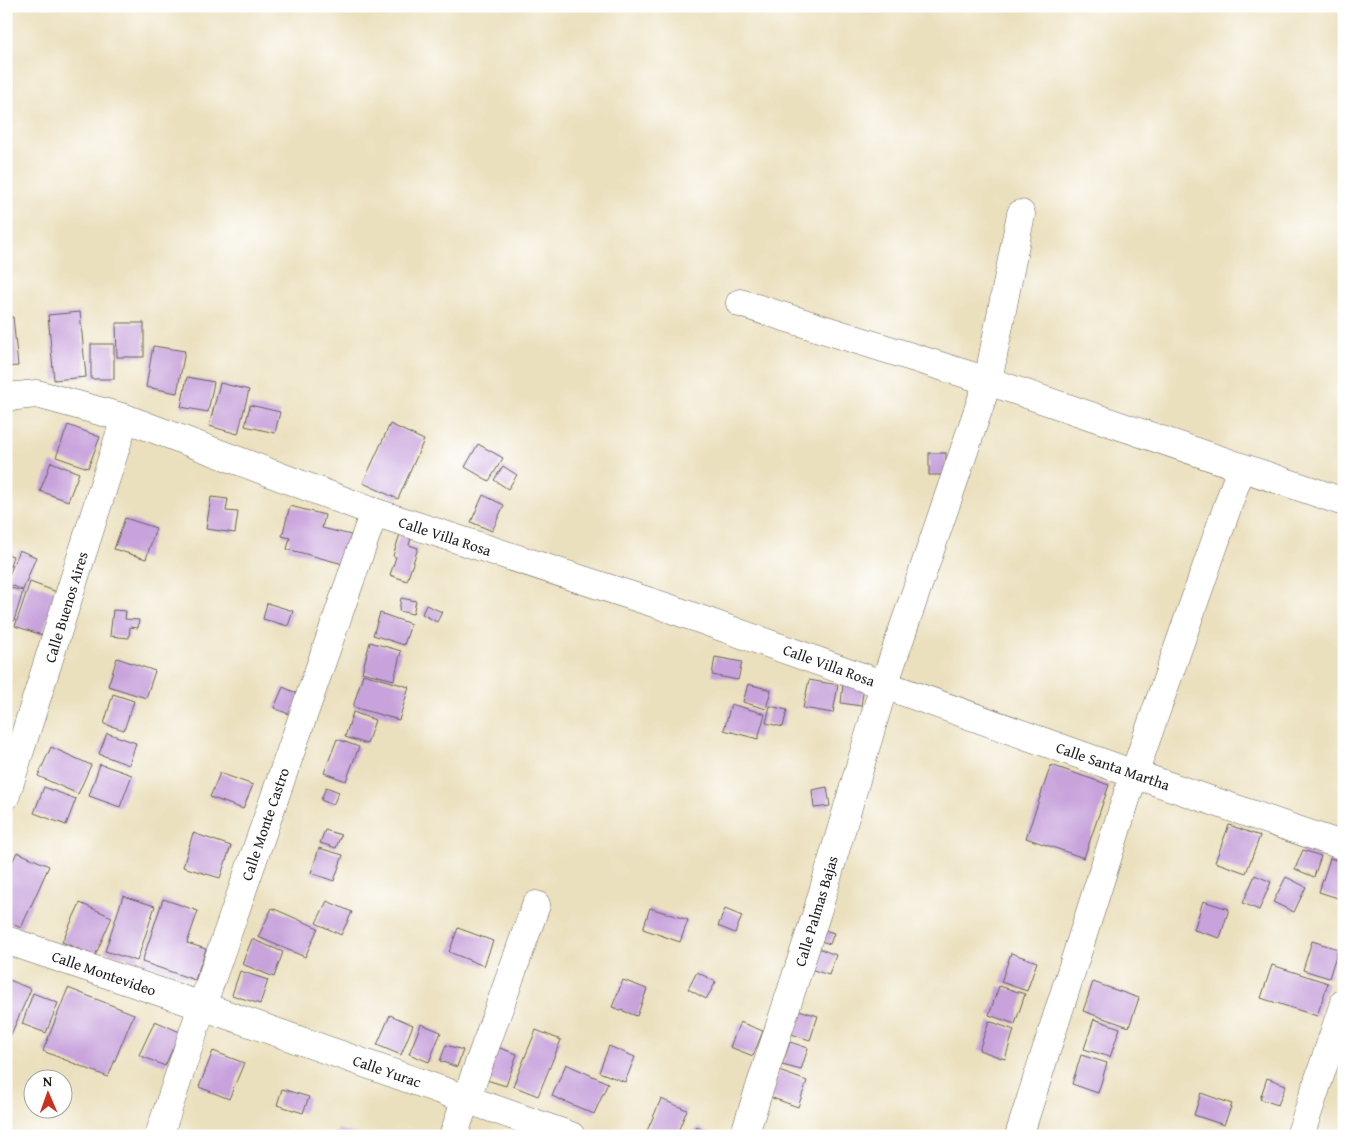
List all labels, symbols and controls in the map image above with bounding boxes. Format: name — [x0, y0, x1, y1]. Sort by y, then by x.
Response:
street label: Calle Villa Rosa — [396, 511, 494, 561]
street label: Calle Buenos Aires — [39, 549, 93, 665]
street label: Calle Villa Rosa — [780, 639, 878, 691]
street label: Calle Santa Martha — [1053, 737, 1173, 795]
street label: Calle Monte Castro — [236, 764, 294, 883]
street label: Calle Palmas Bajas — [789, 853, 843, 969]
street label: Calle Montevideo — [49, 945, 159, 1001]
street label: Calle Yurac — [350, 1050, 424, 1093]
north arrow — [22, 1070, 72, 1120]
text: N — [43, 1071, 53, 1091]

